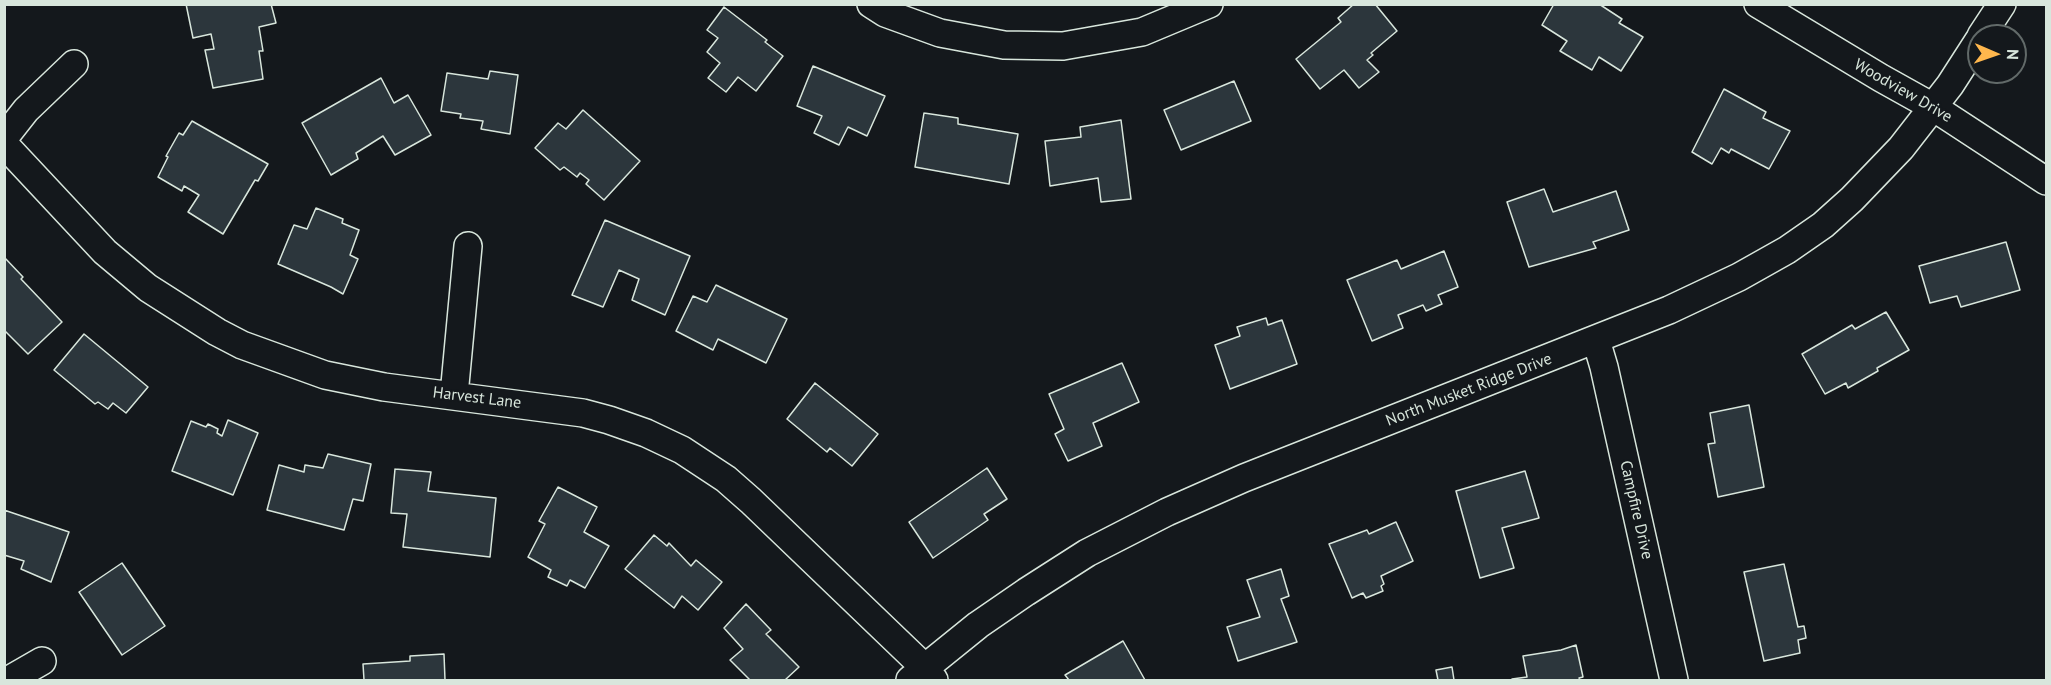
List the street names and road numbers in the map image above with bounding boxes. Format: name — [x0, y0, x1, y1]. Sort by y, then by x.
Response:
street label: Woodview Drive — [1850, 55, 1956, 127]
street label: North Musket Ridge Drive — [1383, 349, 1555, 431]
street label: Harvest Lane — [432, 383, 522, 413]
street label: Campfire Drive — [1615, 459, 1657, 561]

